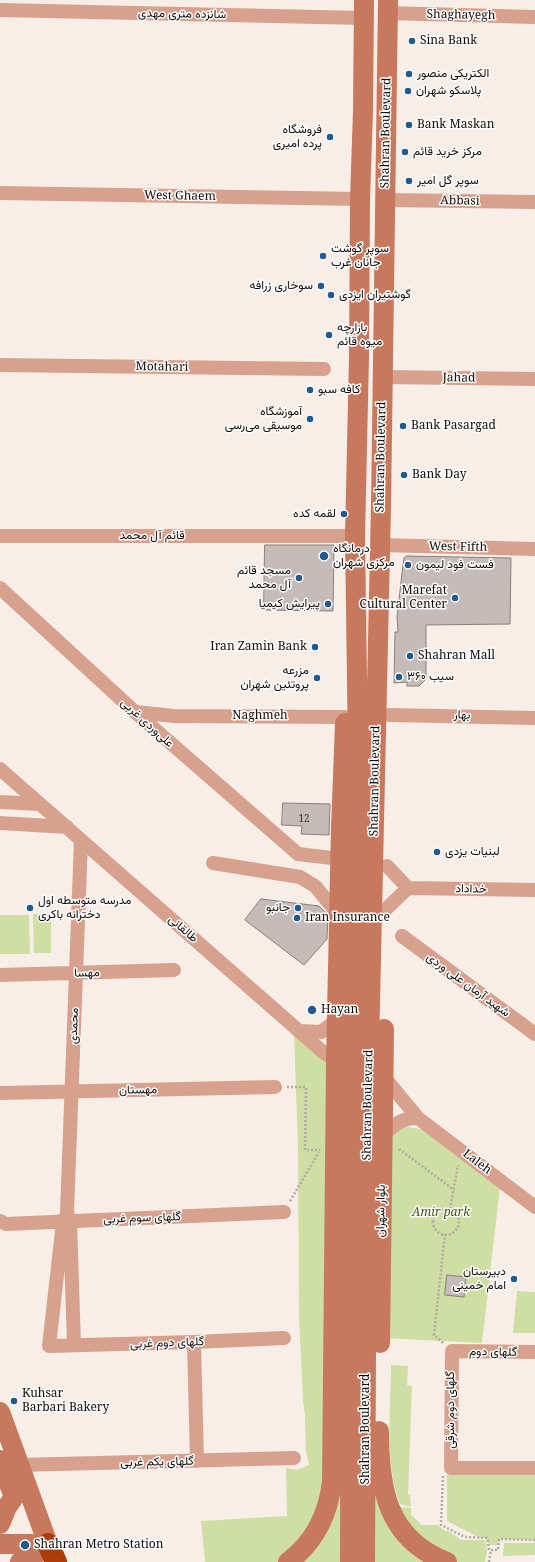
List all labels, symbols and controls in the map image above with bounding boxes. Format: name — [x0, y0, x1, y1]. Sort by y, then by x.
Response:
street label: شانزده متری مهدی — [138, 6, 226, 22]
street label: Shaghayegh — [426, 7, 496, 23]
place label: Sina Bank — [420, 34, 477, 48]
marker: Sina Bank — [407, 36, 417, 46]
place label: الکتریکی منصور — [417, 67, 489, 81]
marker: الکتریکی منصور — [404, 69, 414, 79]
street label: Shahran Boulevard — [378, 77, 394, 189]
place label: پلاسکو شهران — [416, 84, 481, 98]
marker: پلاسکو شهران — [403, 86, 413, 96]
place label: Bank Maskan — [417, 118, 494, 132]
marker: Bank Maskan — [404, 120, 414, 130]
place label: فروشگاه پرده امیری — [273, 123, 322, 151]
marker: فروشگاه پرده امیری — [325, 132, 335, 142]
place label: مرکز خرید قائم — [413, 145, 482, 159]
marker: مرکز خرید قائم — [400, 147, 410, 157]
place label: سوپر گل امیر — [417, 174, 479, 188]
marker: سوپر گل امیر — [404, 176, 414, 186]
street label: West Ghaem — [144, 188, 216, 204]
street label: Abbasi — [440, 193, 480, 209]
place label: سوپر گوشت جانان غرب — [331, 242, 389, 270]
marker: سوپر گوشت جانان غرب — [318, 251, 328, 261]
place label: سوخاری زرافه — [250, 279, 313, 293]
marker: سوخاری زرافه — [316, 281, 326, 291]
place label: گوشتیران ایزدی — [339, 288, 411, 302]
marker: گوشتیران ایزدی — [326, 290, 336, 300]
place label: بازارچه میوه قائم — [337, 321, 382, 349]
marker: بازارچه میوه قائم — [324, 330, 334, 340]
street label: Motahari — [135, 359, 189, 375]
street label: Jahad — [442, 371, 476, 385]
place label: کافه سبو — [318, 383, 360, 397]
marker: کافه سبو — [305, 385, 315, 395]
street label: Shahran Boulevard — [373, 401, 389, 513]
place label: آموزشگاه موسیقی می‌رسی — [225, 405, 302, 433]
marker: آموزشگاه موسیقی می‌رسی — [305, 414, 315, 424]
place label: Bank Pasargad — [411, 419, 496, 433]
marker: Bank Pasargad — [398, 421, 408, 431]
place label: Bank Day — [412, 468, 467, 482]
marker: Bank Day — [399, 470, 409, 480]
place label: لقمه کده — [293, 507, 336, 521]
marker: لقمه کده — [339, 509, 349, 519]
street label: قائم آل محمد — [119, 529, 185, 543]
street label: West Fifth — [429, 539, 487, 555]
place label: درمانگاه مرکزی شهران — [333, 542, 395, 570]
marker: درمانگاه مرکزی شهران — [318, 550, 330, 562]
place label: فست فود لیمون — [416, 558, 494, 572]
marker: فست فود لیمون — [403, 560, 413, 570]
place label: مسجد قائم آل محمد — [237, 564, 291, 592]
marker: مسجد قائم آل محمد — [294, 573, 304, 583]
place label: Marefat Cultural Center — [360, 584, 447, 612]
marker: Marefat Cultural Center — [450, 593, 460, 603]
place label: پیرایش کیمیا — [259, 597, 320, 611]
marker: پیرایش کیمیا — [323, 599, 333, 609]
place label: Iran Zamin Bank — [210, 640, 307, 654]
marker: Iran Zamin Bank — [310, 642, 320, 652]
place label: Shahran Mall — [418, 649, 495, 663]
marker: Shahran Mall — [405, 651, 415, 661]
place label: مزرعه پروتئین شهران — [240, 664, 309, 692]
place label: سیب ۳۶۰ — [407, 670, 454, 684]
marker: سیب ۳۶۰ — [394, 672, 404, 682]
marker: مزرعه پروتئین شهران — [312, 673, 322, 683]
street label: علی‌وردی غربی — [117, 695, 177, 751]
street label: بهار — [453, 708, 471, 722]
street label: Naghmeh — [232, 709, 288, 723]
street label: Shahran Boulevard — [367, 725, 383, 837]
house number: 12 — [298, 813, 310, 825]
place label: لبنیات یزدی — [445, 845, 500, 859]
marker: لبنیات یزدی — [432, 847, 442, 857]
street label: خداداد — [455, 882, 487, 896]
place label: مدرسه متوسطه اول دخترانه باکری — [38, 894, 131, 922]
place label: جانبو — [266, 901, 290, 915]
marker: مدرسه متوسطه اول دخترانه باکری — [25, 903, 35, 913]
marker: جانبو — [293, 903, 303, 913]
place label: Iran Insurance — [305, 911, 390, 925]
street label: طالقانی — [165, 912, 201, 946]
marker: Iran Insurance — [292, 913, 302, 923]
street label: شهید آرمان علی وردی — [423, 950, 513, 1020]
street label: مهسا — [74, 965, 100, 981]
place label: Hayan — [321, 1003, 358, 1017]
marker: Hayan — [306, 1004, 318, 1016]
street label: محمدی — [66, 1008, 82, 1044]
street label: Shahran Boulevard — [360, 1049, 376, 1161]
street label: مهستان — [119, 1082, 157, 1098]
street label: Laleh — [460, 1147, 494, 1177]
street label: بلوار شهران — [373, 1184, 389, 1238]
park label: Amir park — [412, 1206, 470, 1220]
street label: گلهای سوم غربی — [103, 1209, 181, 1227]
place label: دبیرستان امام خمینی — [452, 1265, 506, 1293]
marker: دبیرستان امام خمینی — [509, 1274, 519, 1284]
street label: گلهای دوم غربی — [130, 1335, 204, 1351]
street label: گلهای دوم — [469, 1344, 517, 1360]
street label: گلهای دوم شرقی — [444, 1371, 458, 1449]
street label: Shahran Boulevard — [359, 1374, 373, 1484]
place label: Kuhsar Barbari Bakery — [22, 1387, 109, 1415]
marker: Kuhsar Barbari Bakery — [9, 1396, 19, 1406]
street label: گلهای یکم غربی — [120, 1454, 194, 1470]
place label: Shahran Metro Station — [34, 1538, 163, 1552]
marker: Shahran Metro Station — [19, 1539, 31, 1551]

